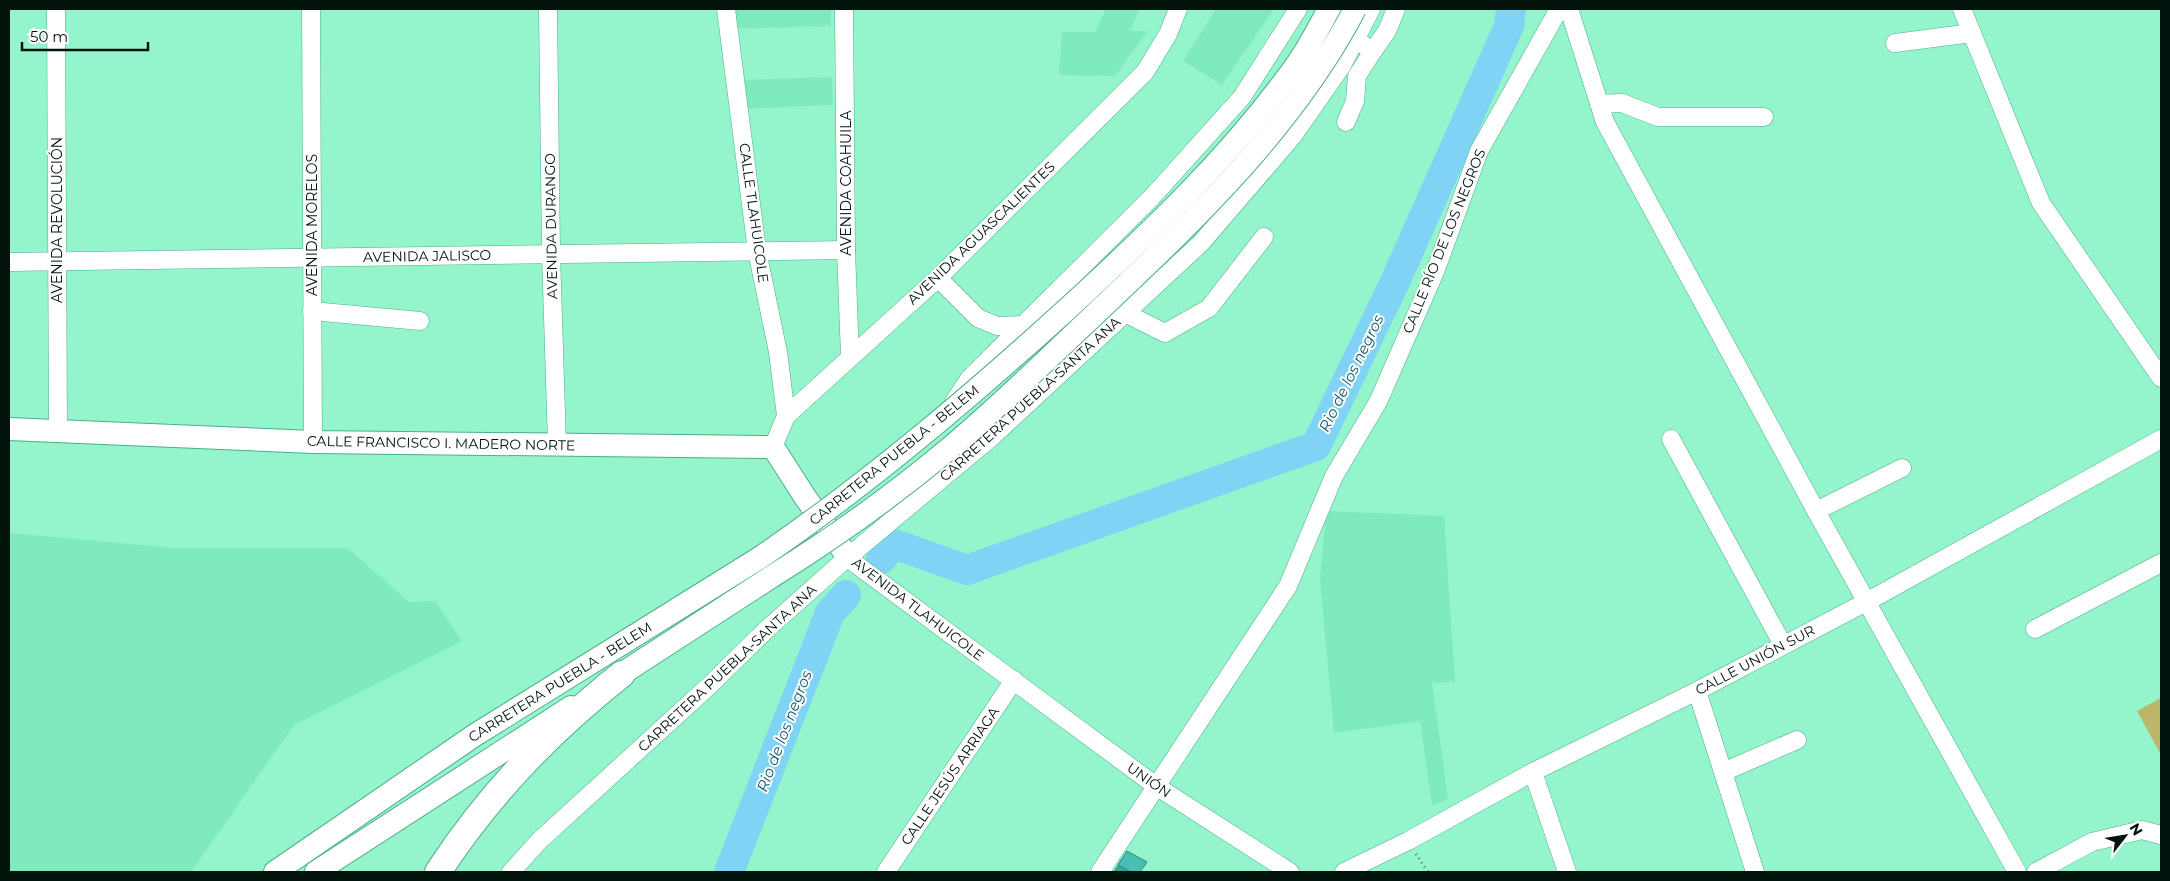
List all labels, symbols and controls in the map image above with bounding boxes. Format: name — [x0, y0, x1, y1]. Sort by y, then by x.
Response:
scale bar — [22, 20, 149, 52]
text: 50 m — [30, 27, 68, 46]
street label: AVENIDA COAHUILA — [837, 109, 855, 256]
street label: AVENIDA REVOLUCIÓN — [48, 137, 66, 303]
street label: CALLE TLAHUICOLE — [735, 142, 773, 284]
street label: CALLE RÍO DE LOS NEGROS — [1399, 146, 1489, 336]
street label: AVENIDA DURANGO — [541, 153, 561, 299]
street label: AVENIDA MORELOS — [303, 154, 321, 296]
street label: AVENIDA AGUASCALIENTES — [903, 158, 1059, 308]
street label: AVENIDA JALISCO — [363, 246, 492, 266]
water label: Rio de los negros — [1314, 311, 1388, 435]
street label: CARRETERA PUEBLA-SANTA ANA — [936, 312, 1125, 485]
street label: CARRETERA PUEBLA - BELEM — [805, 381, 983, 529]
street label: CALLE FRANCISCO I. MADERO NORTE — [307, 432, 575, 454]
street label: AVENIDA TLAHUICOLE — [848, 553, 988, 665]
street label: CARRETERA PUEBLA-SANTA ANA — [634, 580, 821, 756]
street label: CARRETERA PUEBLA - BELEM — [465, 618, 655, 746]
street label: CALLE UNIÓN SUR — [1692, 621, 1818, 699]
water label: Rio de los negros — [752, 667, 816, 794]
street label: CALLE JESÚS ARRIAGA — [897, 703, 1004, 849]
street label: UNIÓN — [1123, 758, 1175, 802]
north arrow — [2100, 811, 2150, 861]
text: N — [2126, 820, 2147, 839]

